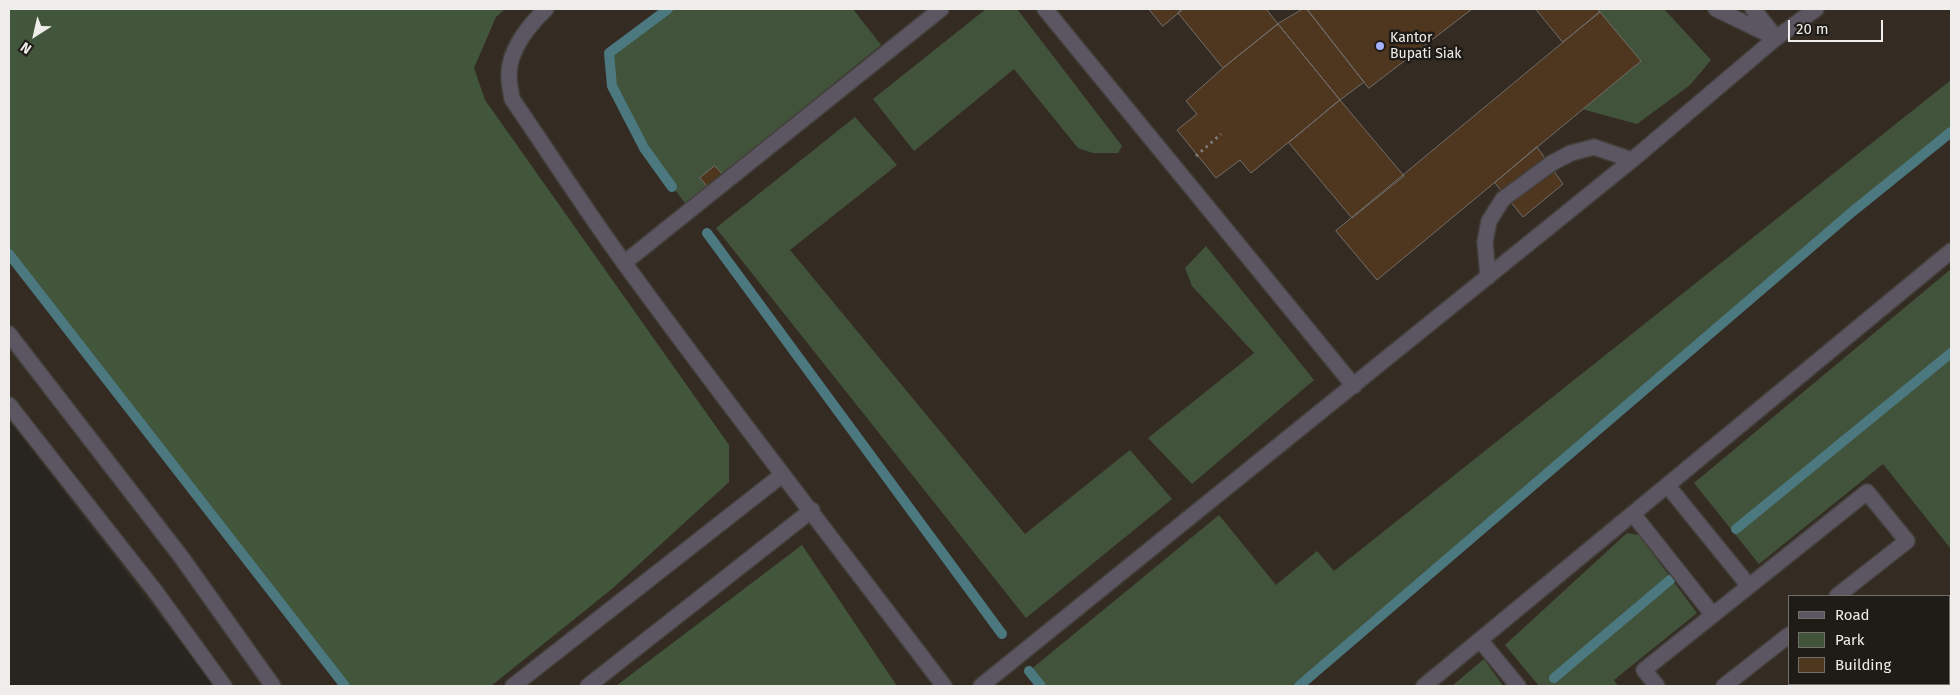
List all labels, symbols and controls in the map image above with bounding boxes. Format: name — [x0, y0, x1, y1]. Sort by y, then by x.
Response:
north arrow — [10, 10, 60, 60]
scale bar — [1790, 10, 1885, 42]
text: 20 m — [1796, 20, 1829, 38]
place label: Kantor Bupati Siak — [1390, 30, 1462, 62]
text: N — [17, 38, 35, 57]
marker: Kantor Bupati Siak — [1374, 40, 1386, 52]
legend — [1788, 595, 1950, 685]
text: Road — [1835, 606, 1870, 624]
text: Park — [1835, 631, 1865, 649]
text: Building — [1835, 656, 1891, 674]

